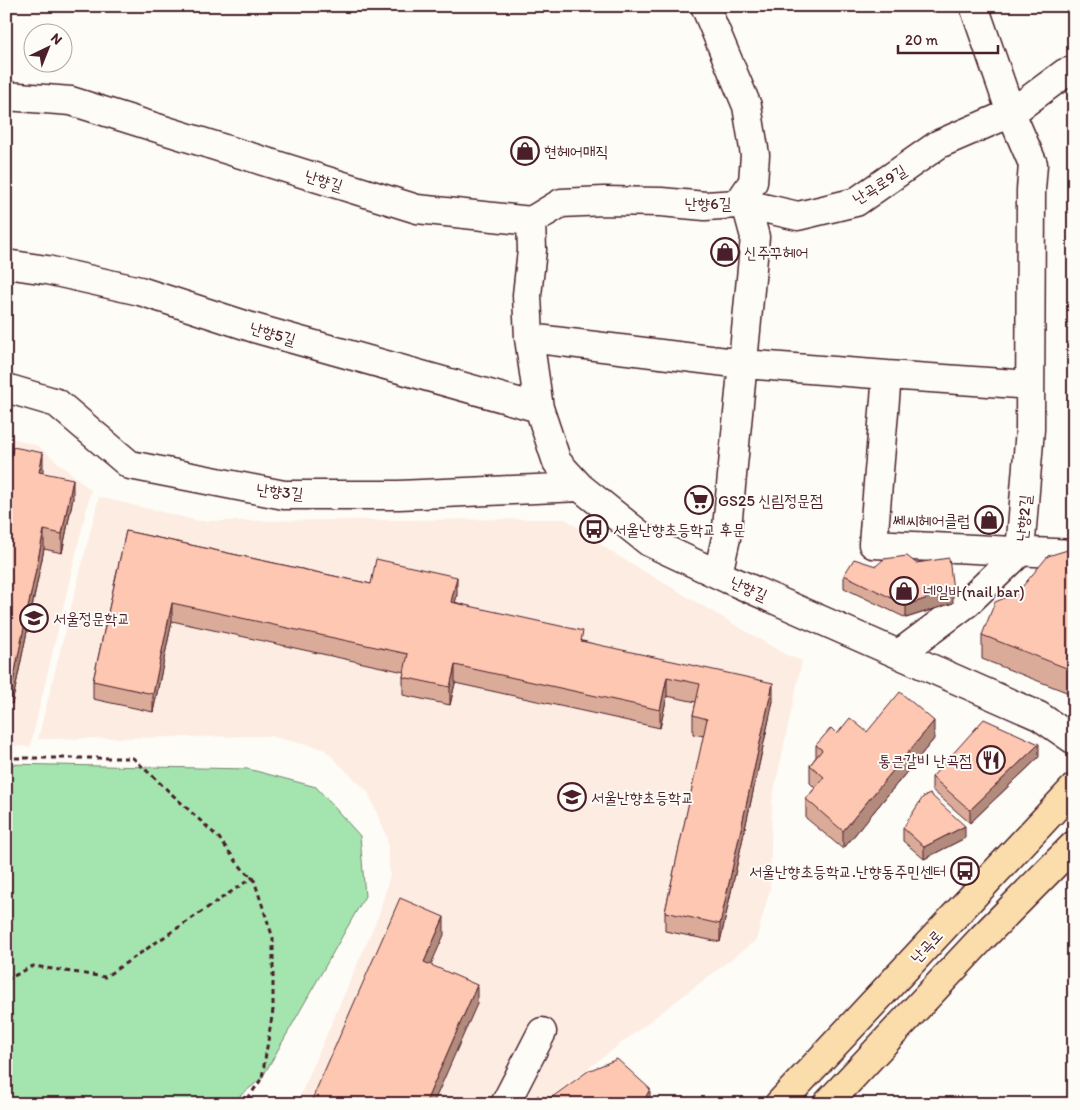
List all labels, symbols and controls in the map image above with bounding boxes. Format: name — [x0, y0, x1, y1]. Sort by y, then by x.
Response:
north arrow — [22, 22, 72, 72]
scale bar — [898, 22, 998, 54]
text: N — [47, 29, 66, 48]
text: 20 m — [905, 31, 939, 49]
shop icon: 현헤어매직 — [510, 136, 540, 166]
place label: 현헤어매직 — [544, 142, 608, 161]
street label: 난곡로9길 — [849, 160, 910, 208]
street label: 난향길 — [303, 166, 345, 195]
street label: 난향6길 — [684, 194, 732, 213]
shop icon: 신주꾸헤어 — [710, 237, 740, 267]
place label: 신주꾸헤어 — [744, 243, 808, 262]
street label: 난향5길 — [248, 318, 298, 349]
street label: 난향3길 — [255, 480, 305, 503]
supermarket icon: GS25 신림정문점 — [684, 485, 714, 515]
place label: GS25 신림정문점 — [718, 491, 823, 510]
street label: 난향2길 — [1012, 494, 1035, 542]
shop icon: 쎄씨헤어클럽 — [974, 505, 1004, 535]
place label: 쎄씨헤어클럽 — [893, 511, 970, 530]
bus stop icon: 서울난향초등학교 후문 — [579, 514, 609, 544]
place label: 서울난향초등학교 후문 — [613, 520, 745, 539]
street label: 난향길 — [727, 572, 770, 605]
shop icon: 네일바(nail bar) — [889, 576, 919, 606]
place label: 네일바(nail bar) — [923, 582, 1025, 601]
school or university icon: 서울정문학교 — [19, 603, 49, 633]
place label: 서울정문학교 — [53, 609, 130, 628]
restaurant icon: 통큰갈비 난곡점 — [976, 745, 1006, 775]
place label: 통큰갈비 난곡점 — [878, 751, 972, 770]
school or university icon: 서울난향초등학교 — [557, 782, 587, 812]
place label: 서울난향초등학교 — [591, 788, 694, 807]
bus stop icon: 서울난향초등학교.난향동주민센터 — [950, 856, 980, 886]
place label: 서울난향초등학교.난향동주민센터 — [749, 862, 946, 881]
street label: 난곡로 — [906, 926, 946, 967]

